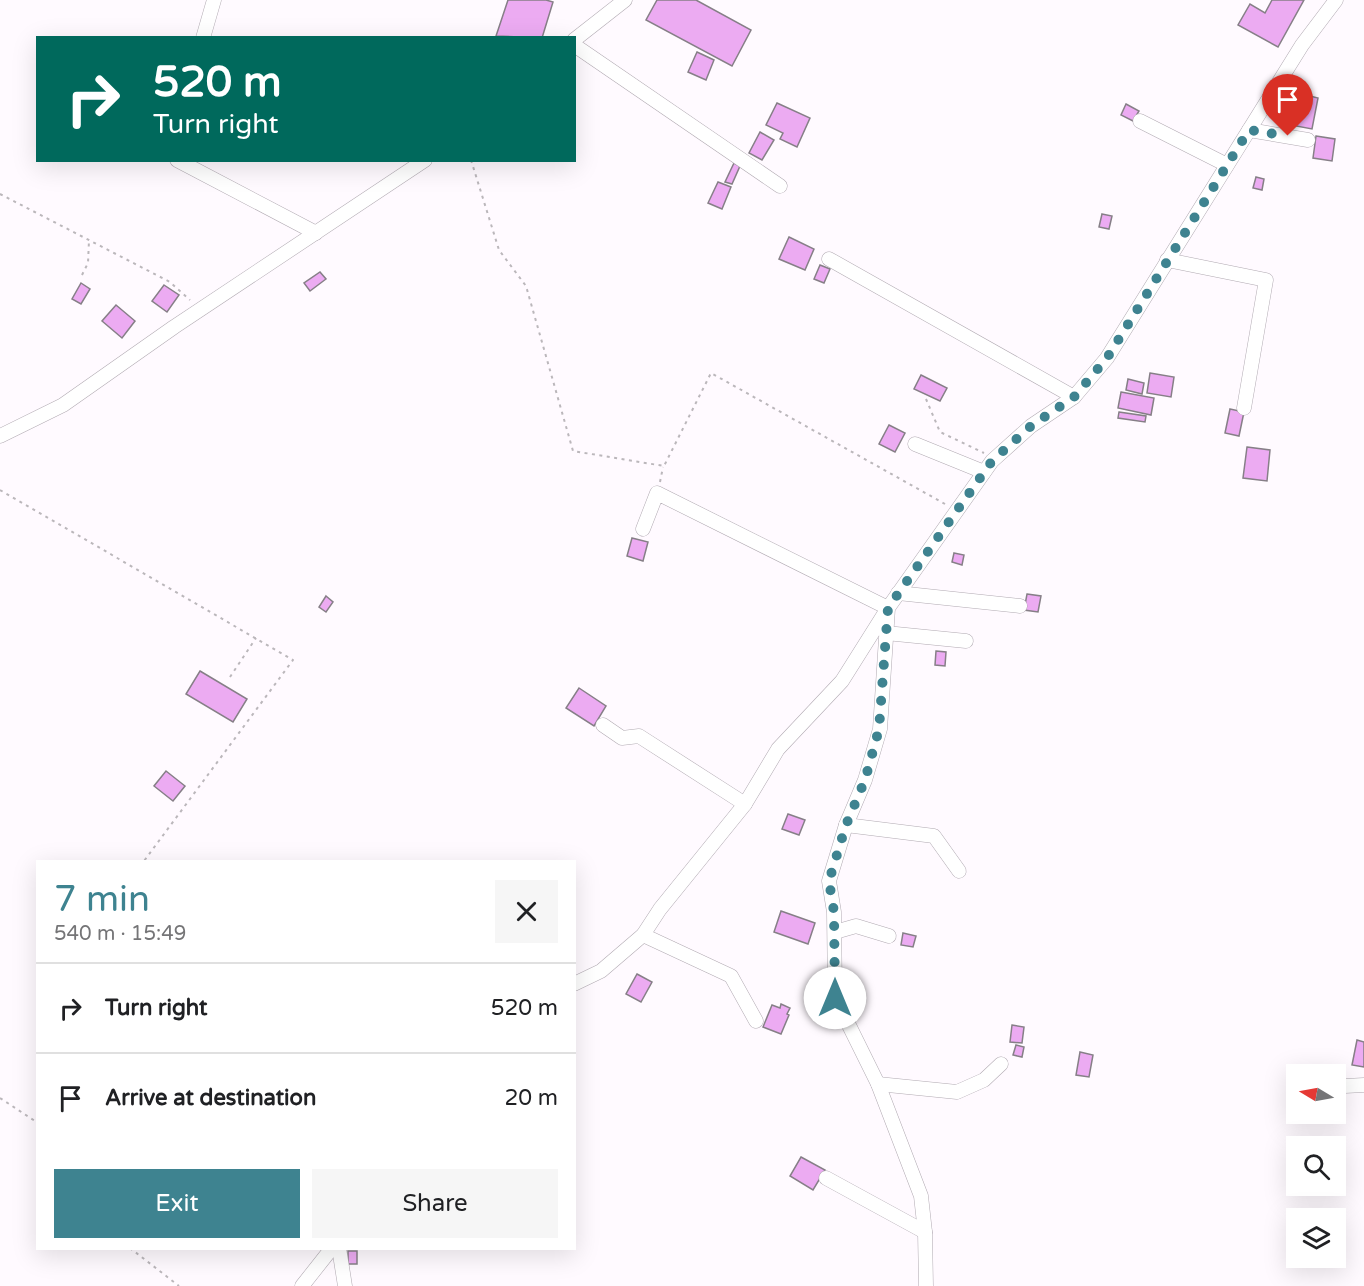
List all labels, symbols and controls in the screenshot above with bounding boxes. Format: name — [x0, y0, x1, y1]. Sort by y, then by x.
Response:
text: 520 m — [153, 57, 282, 108]
icon: right — [54, 60, 132, 138]
pin — [1262, 74, 1313, 136]
icon: arrive — [1271, 83, 1304, 116]
text: Turn right — [153, 108, 279, 141]
text: 7 min — [54, 878, 150, 921]
button: close — [495, 880, 558, 943]
text: 540 m · 15:49 — [54, 922, 186, 946]
position arrow — [803, 966, 867, 1030]
icon: right — [54, 992, 87, 1025]
text: Turn right — [105, 995, 207, 1021]
text: 520 m — [491, 995, 558, 1021]
north arrow — [1286, 1064, 1346, 1124]
map controls — [1286, 1064, 1346, 1268]
icon: arrive — [54, 1082, 87, 1115]
text: Arrive at destination — [105, 1085, 316, 1111]
text: 20 m — [504, 1085, 558, 1111]
button: search — [1286, 1136, 1346, 1196]
button: Exit — [54, 1169, 300, 1238]
button: Share — [312, 1169, 558, 1238]
button: layers — [1286, 1208, 1346, 1268]

